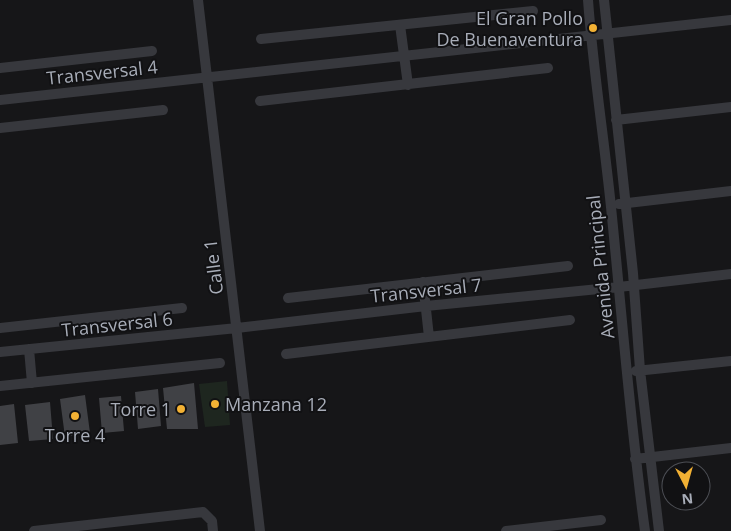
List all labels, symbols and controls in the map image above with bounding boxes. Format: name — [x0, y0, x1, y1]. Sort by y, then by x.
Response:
place label: El Gran Pollo De Buenaventura — [436, 6, 583, 51]
marker: El Gran Pollo De Buenaventura — [587, 22, 599, 34]
street label: Transversal 4 — [45, 54, 159, 90]
street label: Avenida Principal — [581, 194, 619, 340]
street label: Calle 1 — [198, 238, 228, 296]
street label: Transversal 7 — [369, 272, 483, 308]
street label: Transversal 6 — [60, 306, 174, 342]
place label: Manzana 12 — [225, 392, 327, 416]
place label: Torre 1 — [110, 397, 171, 421]
marker: Manzana 12 — [209, 398, 221, 410]
marker: Torre 1 — [175, 403, 187, 415]
marker: Torre 4 — [69, 410, 81, 422]
place label: Torre 4 — [45, 423, 105, 447]
north arrow — [661, 461, 711, 511]
text: N — [681, 489, 694, 509]

